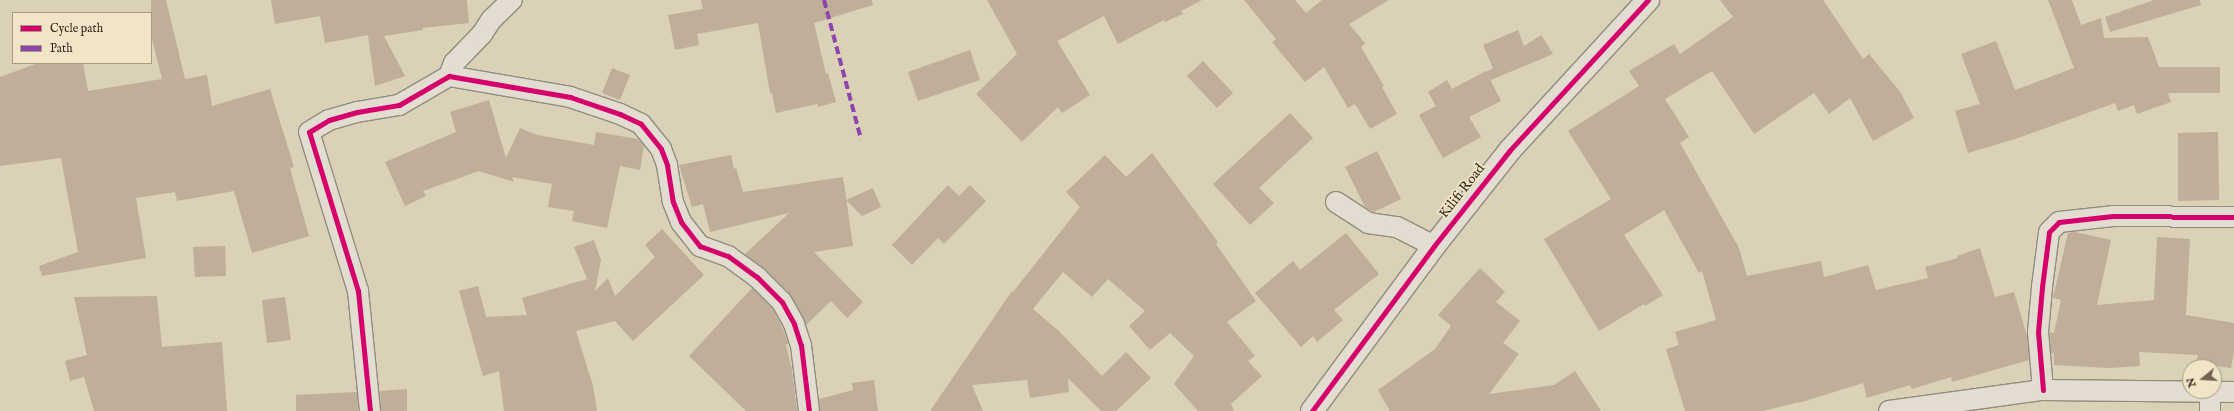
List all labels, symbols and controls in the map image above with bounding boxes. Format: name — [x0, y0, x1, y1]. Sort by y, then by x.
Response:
legend — [12, 12, 152, 64]
text: Cycle path — [50, 21, 103, 36]
text: Path — [50, 41, 73, 56]
street label: Kilifi Road — [1436, 160, 1488, 222]
north arrow — [2182, 359, 2222, 399]
text: N — [2183, 376, 2200, 389]

